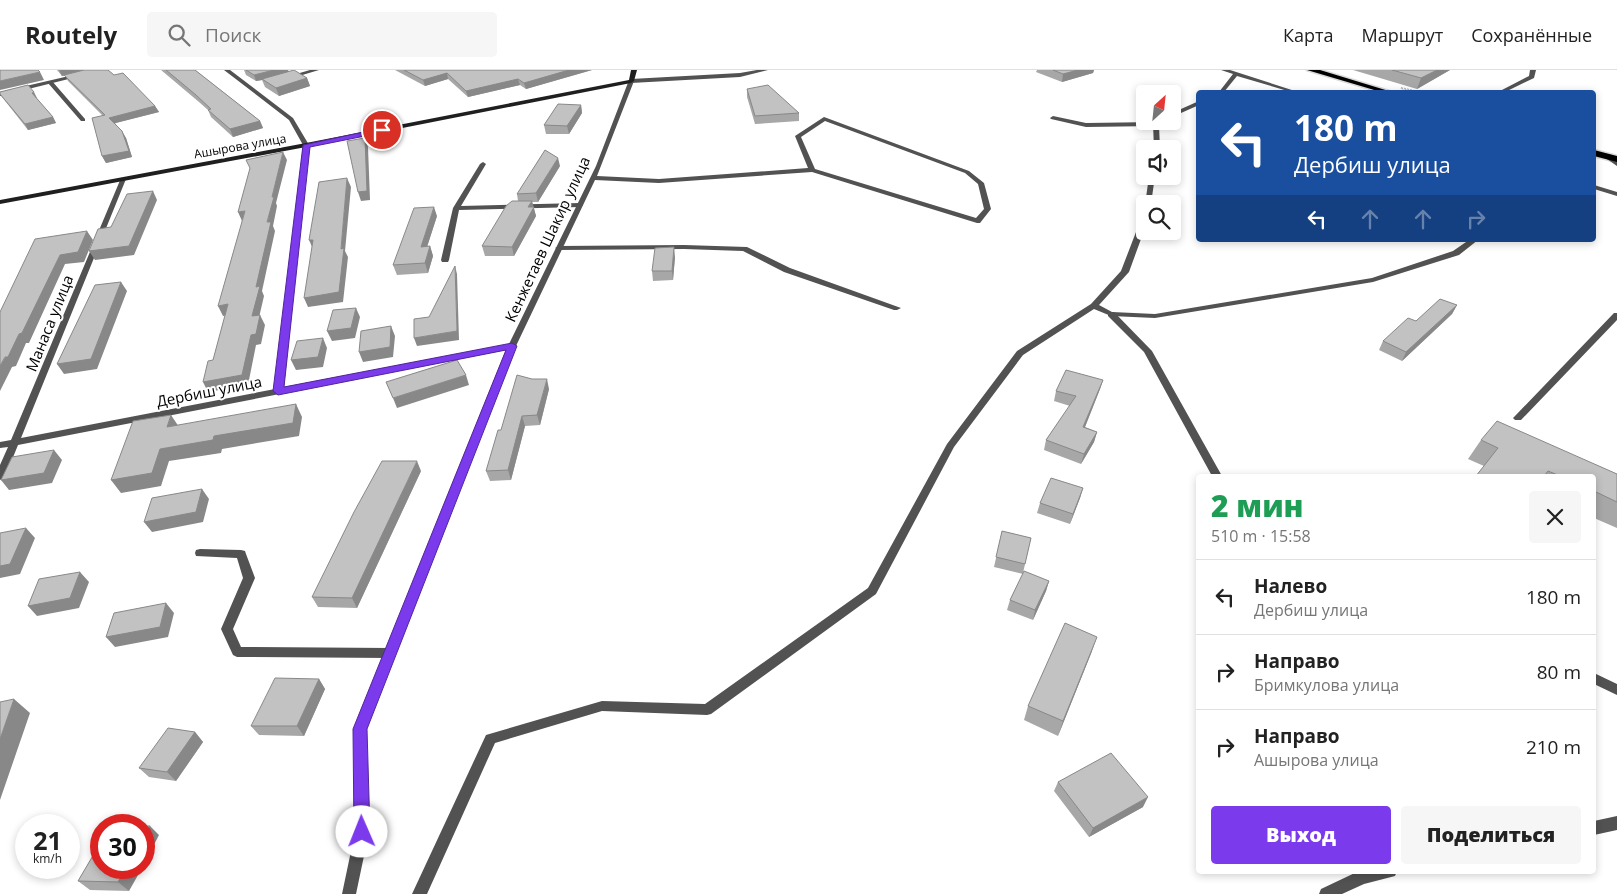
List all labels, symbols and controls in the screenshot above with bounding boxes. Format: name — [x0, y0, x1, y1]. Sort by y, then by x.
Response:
search box — [147, 12, 497, 57]
text: Routely — [25, 18, 117, 51]
icon: search — [165, 21, 193, 49]
text: Поиск — [205, 22, 261, 48]
text: Карта — [1283, 23, 1333, 47]
text: Маршрут — [1361, 23, 1443, 47]
text: Сохранённые — [1471, 23, 1592, 47]
north arrow — [1136, 85, 1181, 130]
map controls — [1136, 85, 1181, 240]
text: 180 m — [1294, 104, 1398, 151]
pin — [361, 109, 403, 151]
icon: left — [1211, 110, 1276, 175]
icon: arrive — [368, 116, 396, 144]
street label: Ашырова улица — [193, 130, 287, 162]
button: sound — [1136, 140, 1181, 185]
text: Дербиш улица — [1294, 149, 1451, 179]
street label: Кенжетаев Шакир улица — [500, 153, 594, 325]
button: search — [1136, 195, 1181, 240]
icon: left — [1303, 205, 1331, 233]
icon: ahead — [1356, 205, 1384, 233]
icon: ahead — [1409, 205, 1437, 233]
icon: right — [1462, 205, 1490, 233]
street label: Манаса улица — [21, 272, 77, 374]
street label: Дербиш улица — [155, 371, 263, 411]
text: 2 мин — [1211, 485, 1304, 526]
button: close — [1529, 491, 1581, 543]
text: 510 m · 15:58 — [1211, 525, 1311, 547]
text: Налево — [1254, 573, 1327, 599]
icon: left — [1211, 583, 1239, 611]
text: 180 m — [1526, 584, 1581, 610]
text: Дербиш улица — [1254, 599, 1368, 621]
text: Направо — [1254, 648, 1340, 674]
icon: right — [1211, 658, 1239, 686]
text: 80 m — [1537, 659, 1581, 685]
text: Бримкулова улица — [1254, 674, 1399, 696]
text: Направо — [1254, 723, 1340, 749]
icon: right — [1211, 733, 1239, 761]
text: 210 m — [1526, 734, 1581, 760]
text: Ашырова улица — [1254, 749, 1379, 771]
position arrow — [335, 805, 387, 857]
button: Выход — [1211, 806, 1391, 864]
button: Поделиться — [1401, 806, 1581, 864]
speed limit sign: 30 — [90, 814, 155, 879]
text: 21 — [33, 823, 62, 857]
text: km/h — [33, 850, 62, 867]

